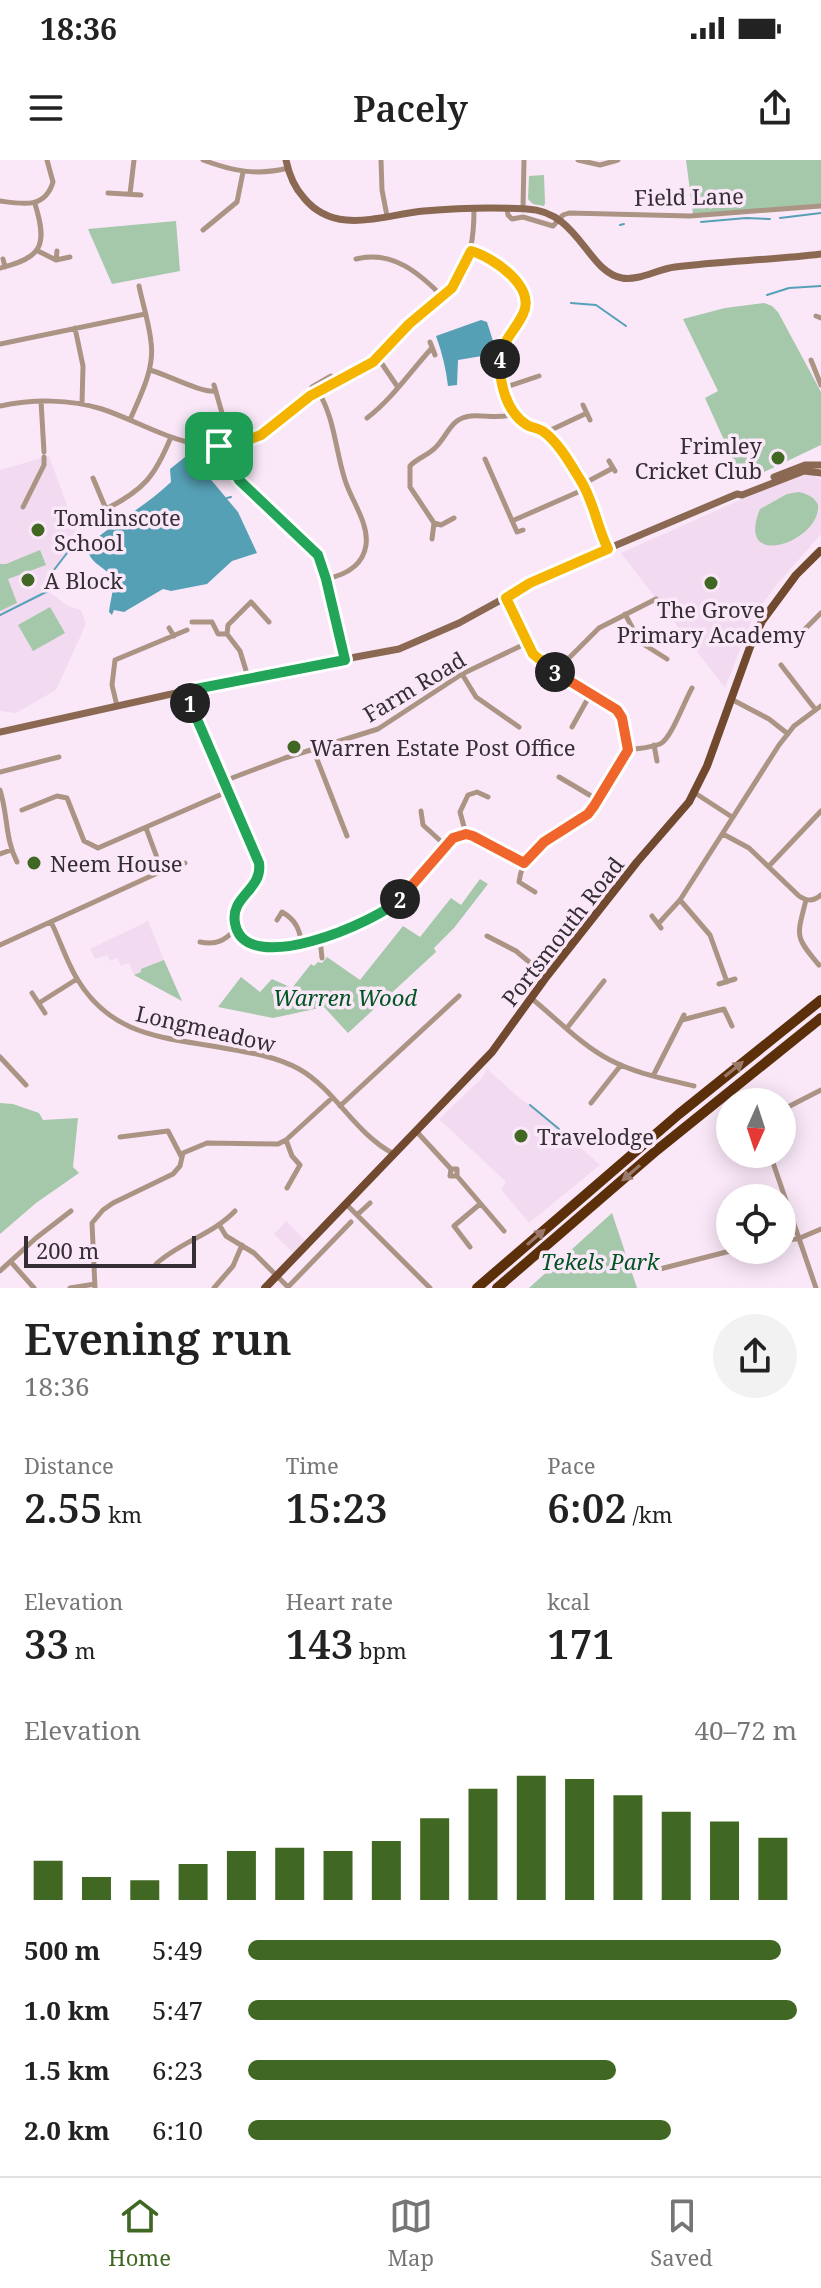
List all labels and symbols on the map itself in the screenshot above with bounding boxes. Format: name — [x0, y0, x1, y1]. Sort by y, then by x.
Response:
street label: Field Lane — [634, 180, 744, 212]
pin: 4 — [480, 339, 520, 379]
pin — [185, 412, 253, 480]
place label: Frimley Cricket Club — [635, 430, 763, 485]
marker: Frimley Cricket Club — [769, 449, 787, 467]
place label: Tomlinscote School — [54, 502, 181, 557]
marker: Tomlinscote School — [29, 521, 47, 539]
place label: A Block — [44, 565, 123, 595]
marker: A Block — [19, 571, 37, 589]
marker: The Grove Primary Academy — [702, 574, 720, 592]
place label: The Grove Primary Academy — [617, 594, 806, 649]
street label: Farm Road — [357, 643, 471, 728]
pin: 3 — [535, 652, 575, 692]
pin: 1 — [170, 683, 210, 723]
place label: Warren Estate Post Office — [310, 732, 576, 762]
marker: Warren Estate Post Office — [285, 738, 303, 756]
place label: Neem House — [50, 848, 183, 878]
street label: Portsmouth Road — [494, 850, 630, 1012]
marker: Neem House — [25, 854, 43, 872]
pin: 2 — [380, 879, 420, 919]
park label: Warren Wood — [273, 982, 417, 1012]
street label: Longmeadow — [133, 997, 279, 1059]
one-way arrow — [724, 1061, 744, 1078]
north arrow — [716, 1088, 796, 1168]
place label: Travelodge — [537, 1121, 654, 1151]
marker: Travelodge — [512, 1127, 530, 1145]
one-way arrow — [621, 1164, 641, 1181]
one-way arrow — [525, 1229, 545, 1246]
scale bar — [24, 1232, 196, 1268]
park label: Tekels Park — [541, 1246, 661, 1276]

